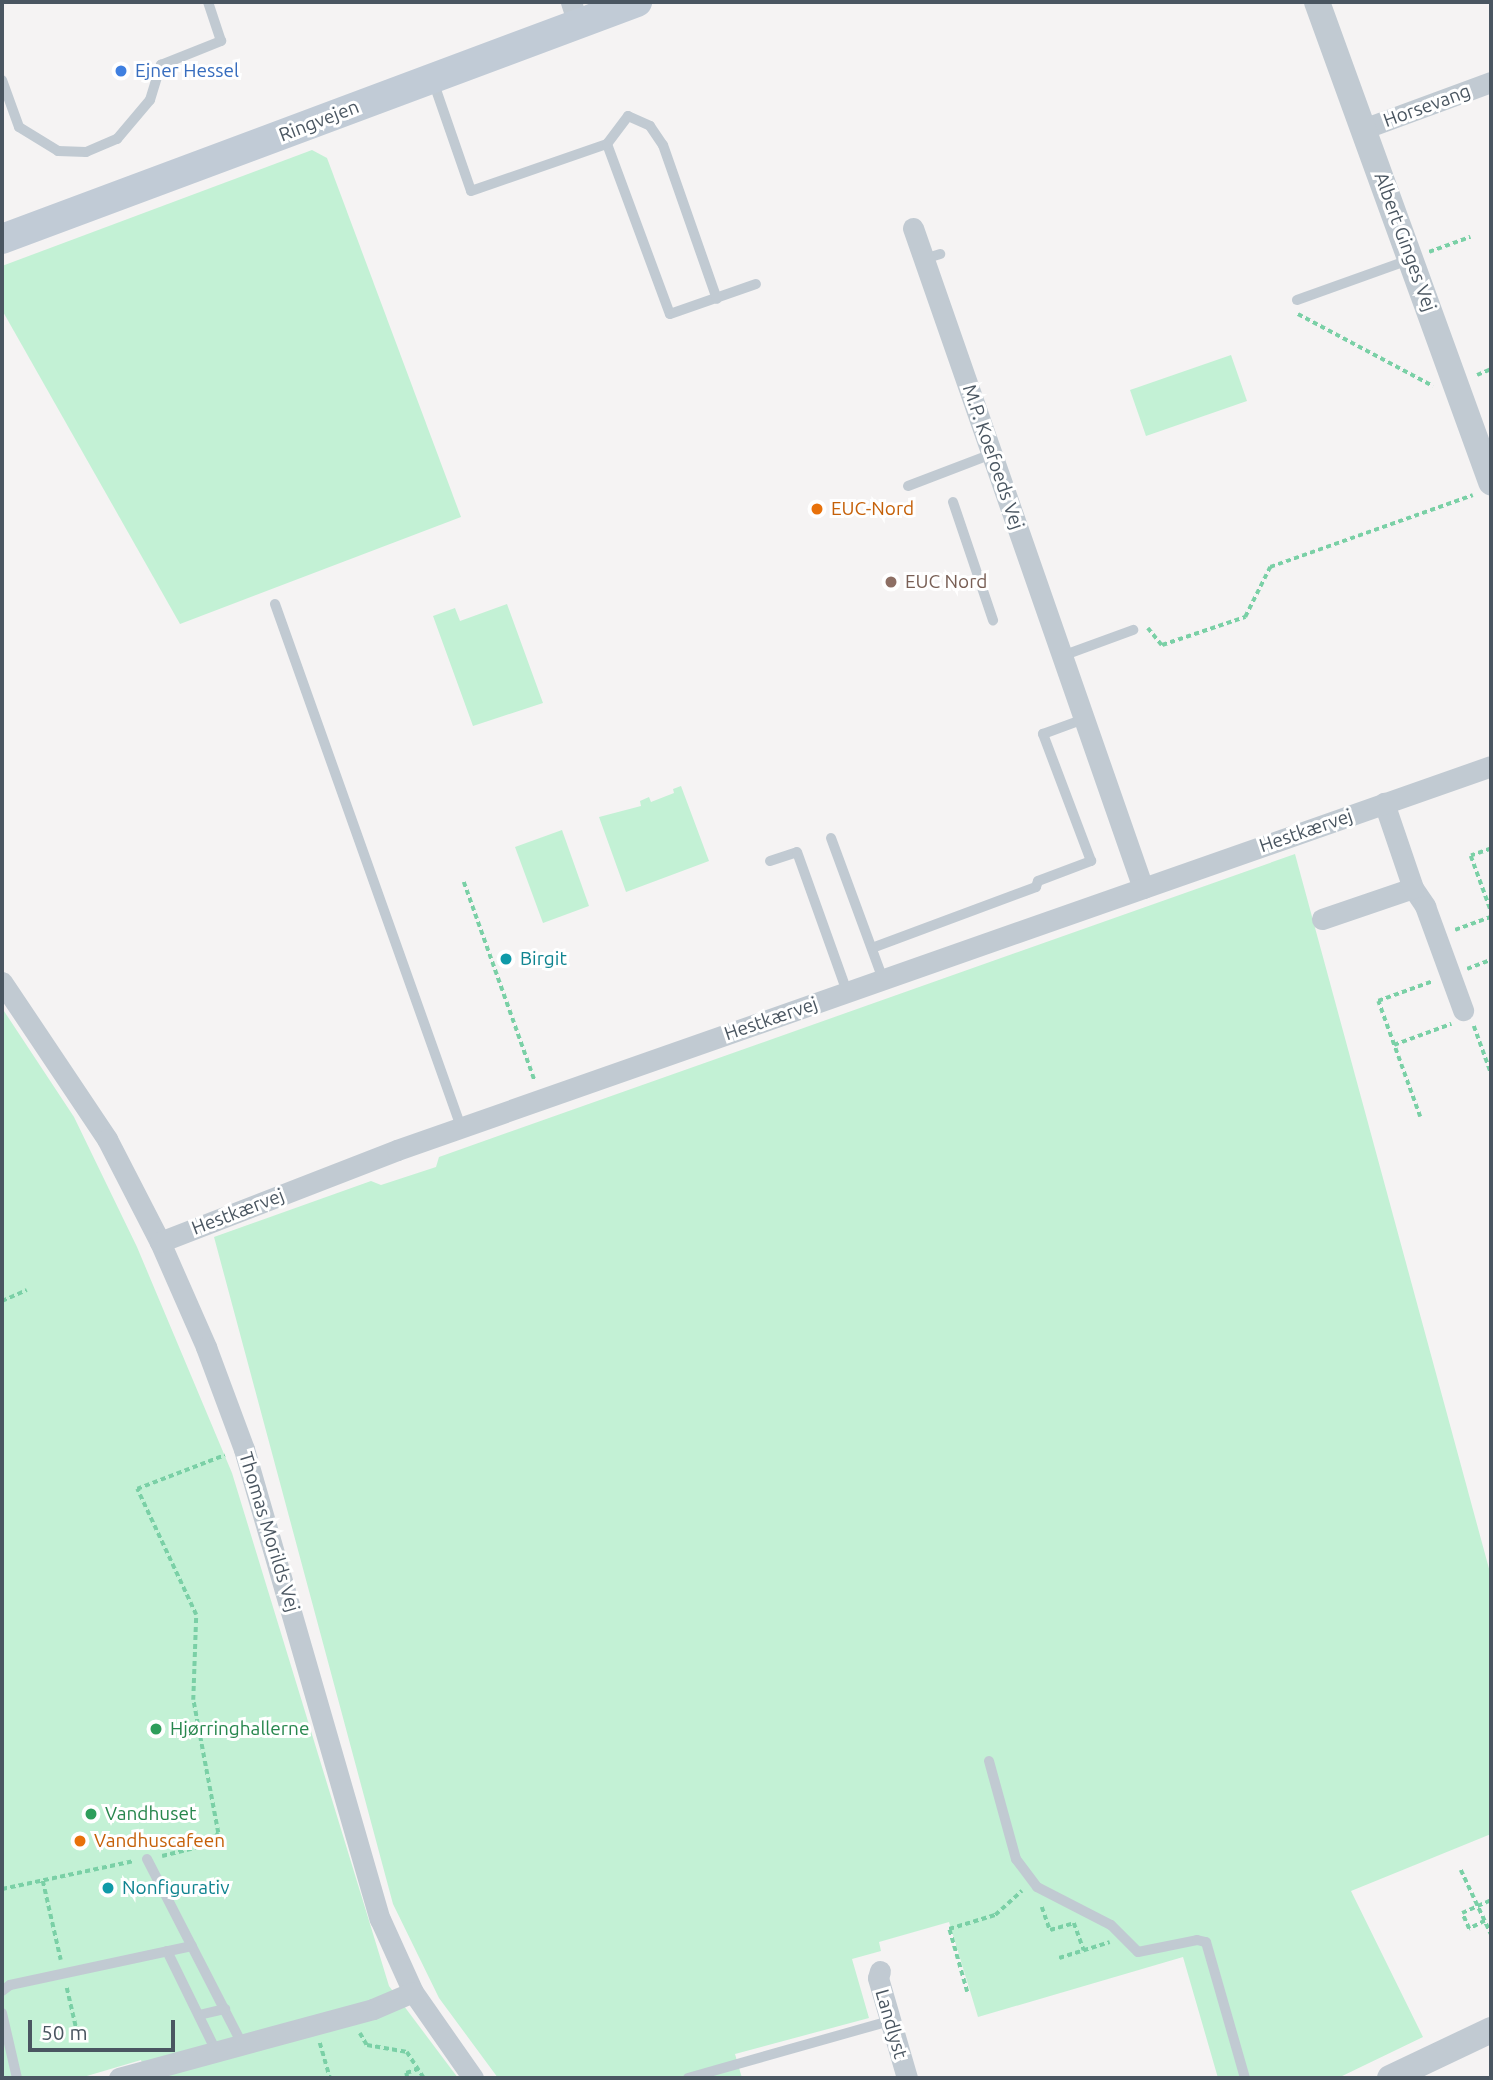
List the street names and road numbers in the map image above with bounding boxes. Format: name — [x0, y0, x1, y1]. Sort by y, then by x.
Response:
street label: Horsevang — [1380, 80, 1474, 132]
street label: Ringvejen — [276, 95, 362, 147]
street label: Albert Ginges Vej — [1369, 169, 1441, 315]
street label: M.P. Koefoeds Vej — [957, 381, 1029, 533]
street label: Hestkærvej — [1256, 804, 1356, 858]
street label: Hestkærvej — [721, 992, 821, 1046]
street label: Hestkærvej — [189, 1184, 287, 1240]
street label: Thomas Morilds Vej — [234, 1449, 304, 1615]
street label: Landlyst — [870, 1987, 912, 2061]

